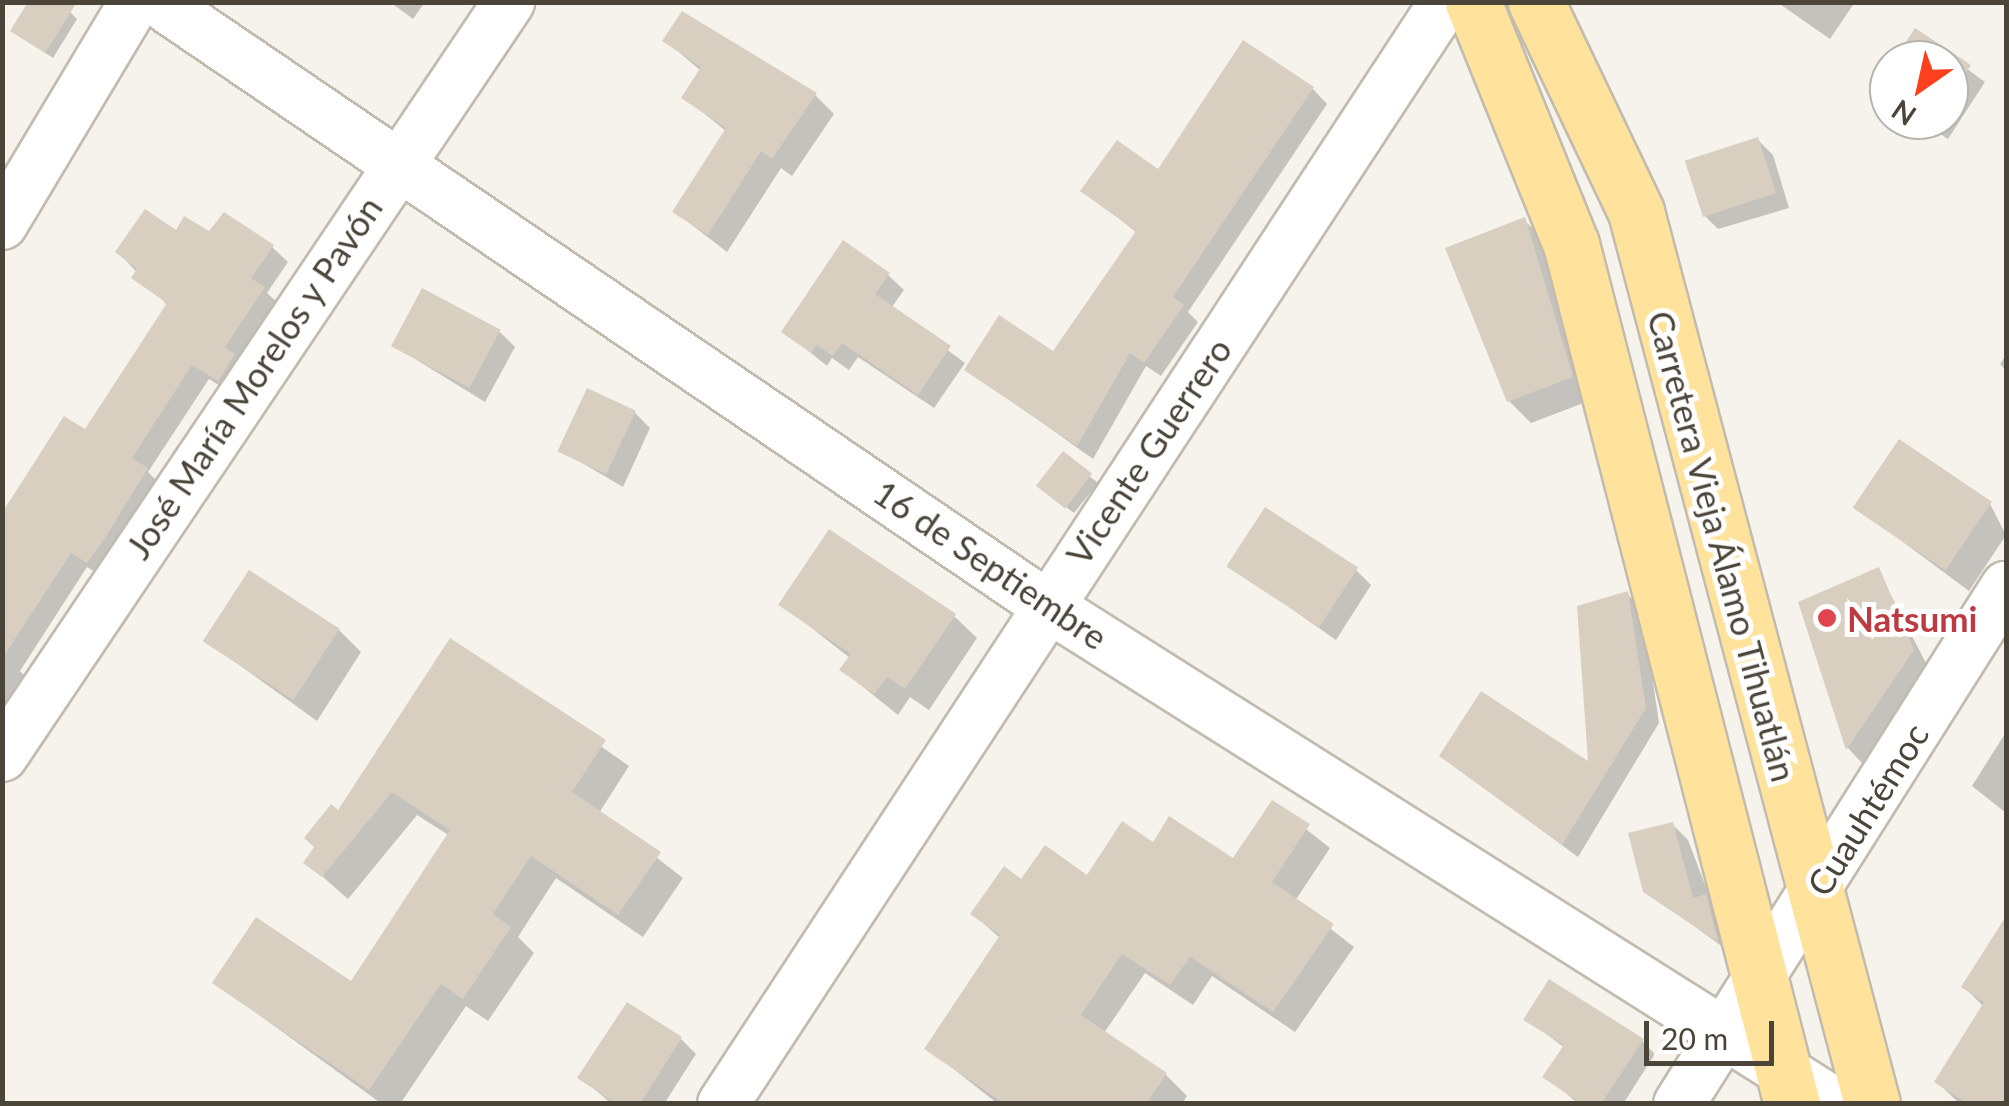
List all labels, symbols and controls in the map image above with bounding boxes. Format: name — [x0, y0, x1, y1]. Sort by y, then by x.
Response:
north arrow — [1869, 40, 1969, 140]
text: N — [1885, 93, 1922, 133]
street label: José María Morelos y Pavón — [116, 187, 390, 567]
street label: Carretera Vieja Álamo Tihuatlán — [1639, 305, 1807, 787]
street label: Vicente Guerrero — [1057, 330, 1239, 572]
street label: 16 de Septiembre — [866, 470, 1116, 658]
place label: Natsumi — [1847, 597, 1977, 639]
marker: Natsumi — [1816, 607, 1838, 629]
street label: Cuauhtémoc — [1798, 715, 1936, 903]
scale bar — [1649, 1001, 1779, 1063]
text: 20 m — [1661, 1020, 1728, 1056]

